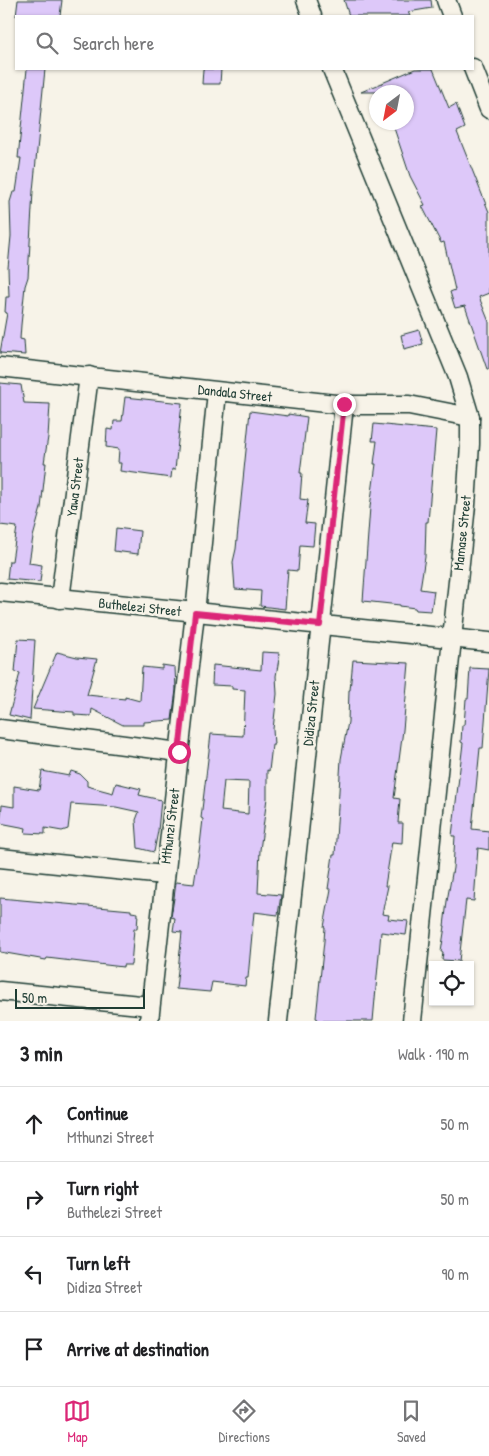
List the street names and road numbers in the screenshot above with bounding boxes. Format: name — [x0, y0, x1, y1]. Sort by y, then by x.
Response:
street label: Dandala Street — [197, 379, 273, 406]
street label: Yawa Street — [61, 456, 88, 518]
street label: Mamase Street — [448, 494, 475, 572]
street label: Buthelezi Street — [98, 593, 183, 620]
street label: Didiza Street — [298, 679, 323, 747]
street label: Mthunzi Street — [155, 787, 184, 865]

